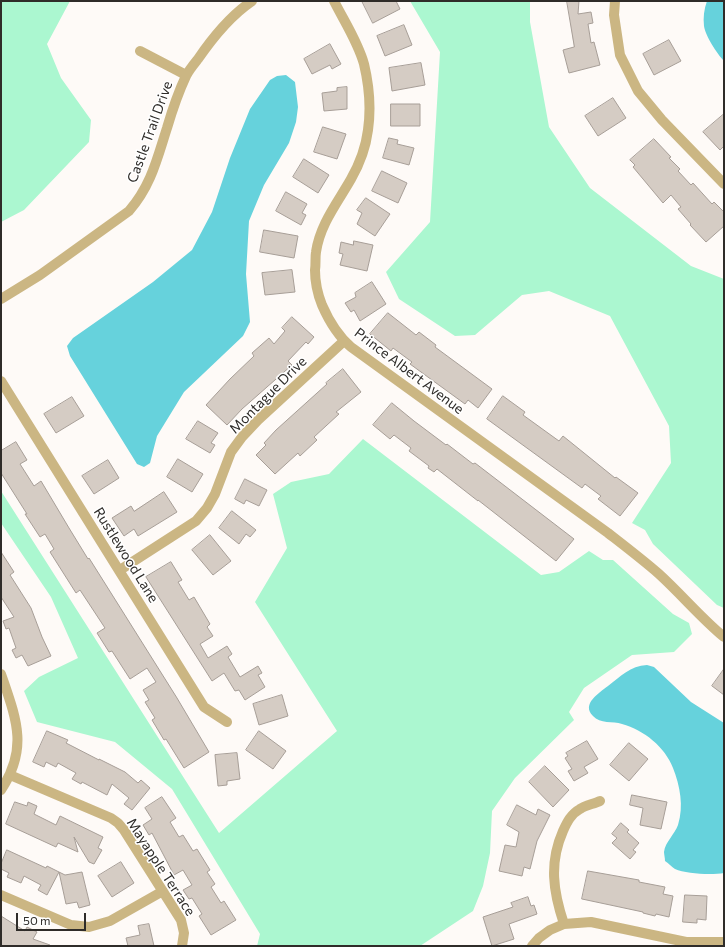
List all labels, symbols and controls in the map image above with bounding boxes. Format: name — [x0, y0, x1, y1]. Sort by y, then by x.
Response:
street label: Castle Trail Drive — [124, 79, 176, 185]
street label: Prince Albert Avenue — [351, 324, 467, 418]
street label: Montague Drive — [226, 353, 310, 437]
street label: Rustlewood Lane — [90, 504, 162, 606]
street label: Mayapple Terrace — [123, 815, 199, 919]
scale bar — [18, 905, 88, 931]
text: 50 m — [23, 913, 51, 927]

